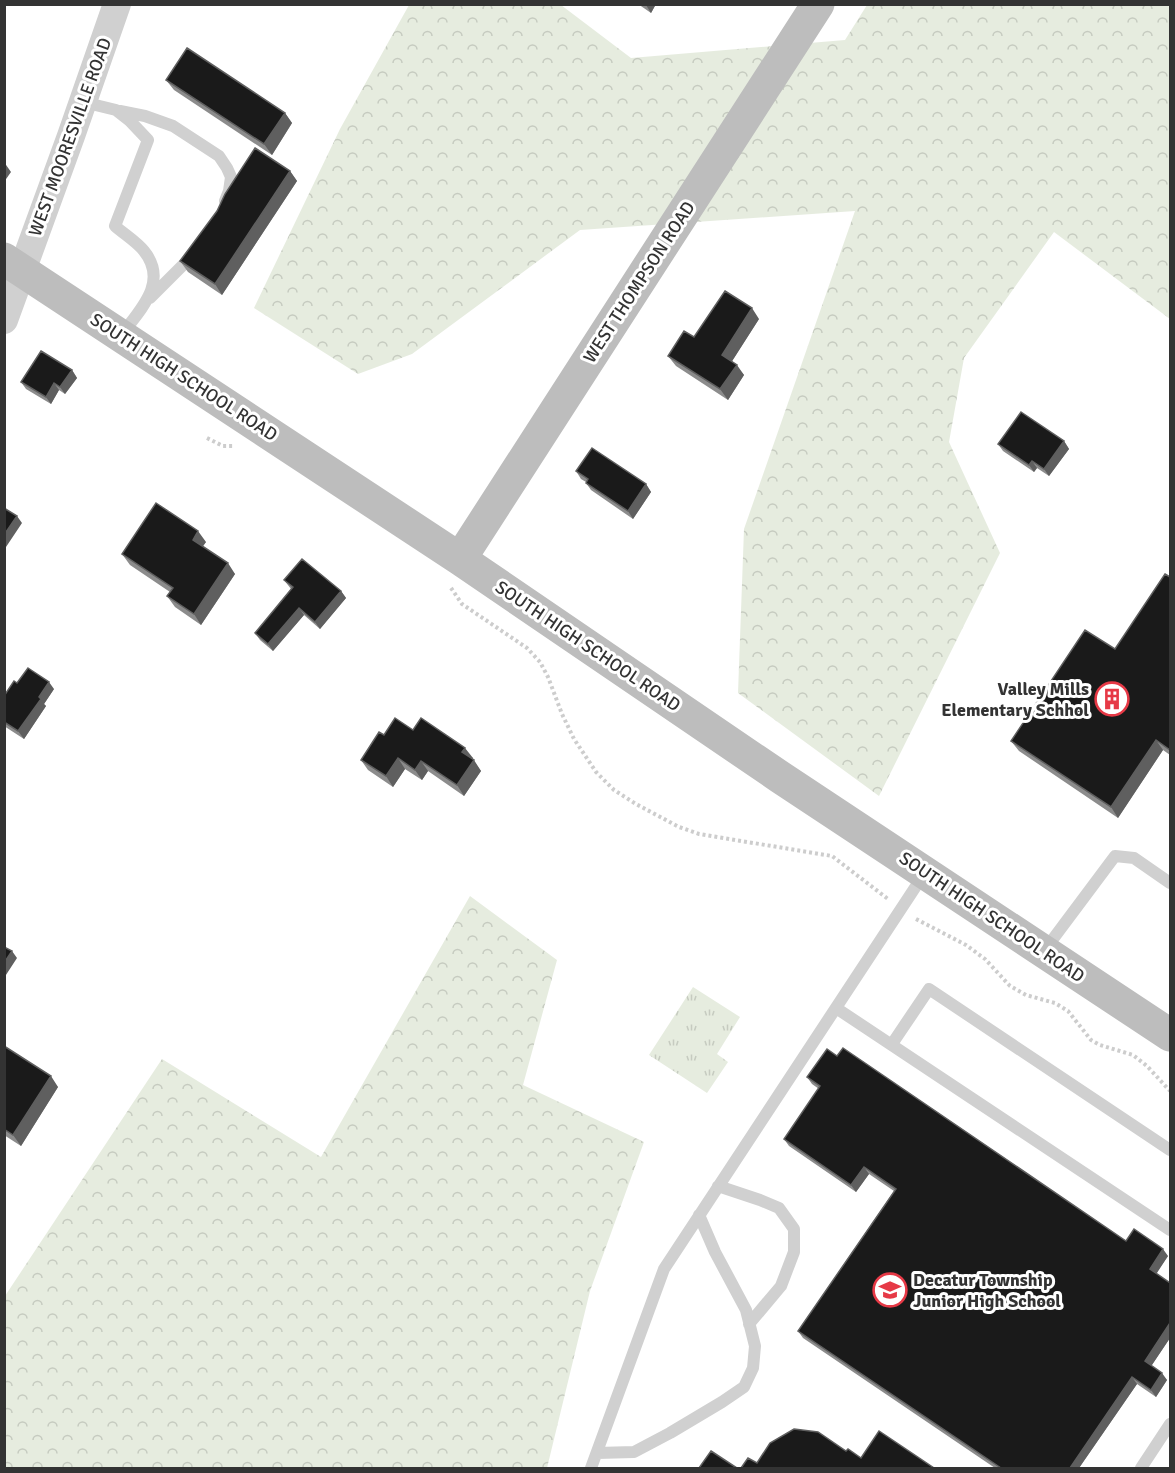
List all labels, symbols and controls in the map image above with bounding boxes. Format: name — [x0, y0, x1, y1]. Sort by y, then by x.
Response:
street label: WEST MOORESVILLE ROAD — [24, 35, 116, 239]
street label: WEST THOMPSON ROAD — [579, 197, 699, 367]
street label: SOUTH HIGH SCHOOL ROAD — [86, 308, 282, 446]
street label: SOUTH HIGH SCHOOL ROAD — [491, 576, 685, 716]
place label: Valley Mills Elementary Schhol — [941, 678, 1089, 721]
building icon: Valley Mills Elementary Schhol — [1094, 681, 1130, 717]
street label: SOUTH HIGH SCHOOL ROAD — [895, 847, 1089, 987]
place label: Decatur Township Junior High School — [913, 1269, 1061, 1312]
school or university icon: Decatur Township Junior High School — [872, 1272, 908, 1308]

